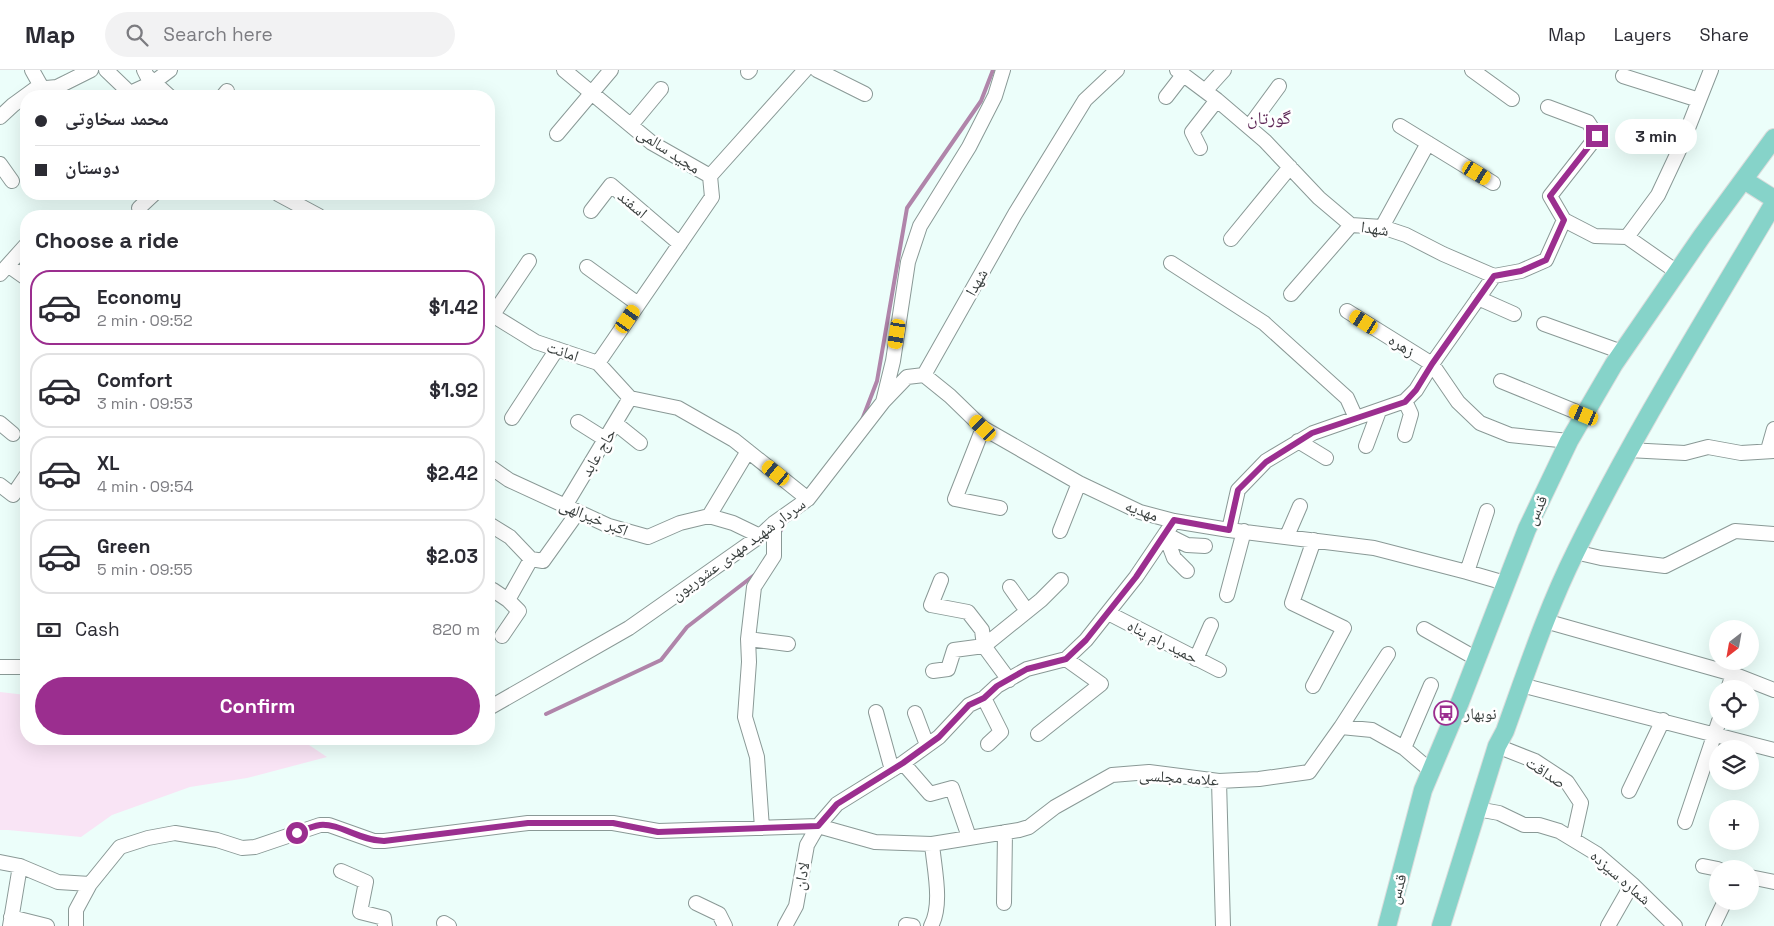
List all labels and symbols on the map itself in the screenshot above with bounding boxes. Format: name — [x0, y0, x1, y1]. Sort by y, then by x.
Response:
district label: گورتان — [1247, 106, 1292, 129]
callout: 3 min — [1614, 118, 1697, 154]
street label: مجید سالمی — [633, 122, 704, 179]
route end — [1586, 125, 1608, 147]
car — [1460, 159, 1493, 187]
street label: اسفند — [613, 186, 652, 223]
street label: شهدا — [1360, 216, 1390, 241]
street label: شهدا — [960, 265, 993, 300]
car — [613, 302, 642, 336]
car — [1347, 308, 1380, 336]
car — [887, 318, 906, 350]
street label: زهره — [1385, 329, 1419, 362]
street label: امانت — [544, 336, 582, 367]
car — [1567, 402, 1600, 428]
car — [966, 412, 999, 444]
street label: حاج عابد — [576, 424, 621, 480]
car — [759, 458, 792, 488]
street label: قدس — [1520, 492, 1552, 528]
street label: سردار شهید مهدی عشوریون — [667, 493, 810, 605]
street label: اکبر خیرالهی — [556, 494, 631, 541]
street label: مهدیه — [1122, 495, 1161, 526]
street label: حمید رام پناه — [1124, 615, 1202, 668]
north arrow — [1709, 620, 1759, 670]
bus stop icon: نوبهار — [1433, 700, 1459, 726]
place label: نوبهار — [1463, 703, 1497, 724]
street label: صداقت — [1522, 752, 1570, 793]
street label: علامه مجلسی — [1138, 764, 1220, 791]
route start — [286, 822, 308, 844]
street label: شماره سیزده — [1586, 845, 1655, 910]
street label: لادان — [789, 860, 814, 892]
street label: قدس — [1383, 872, 1412, 907]

